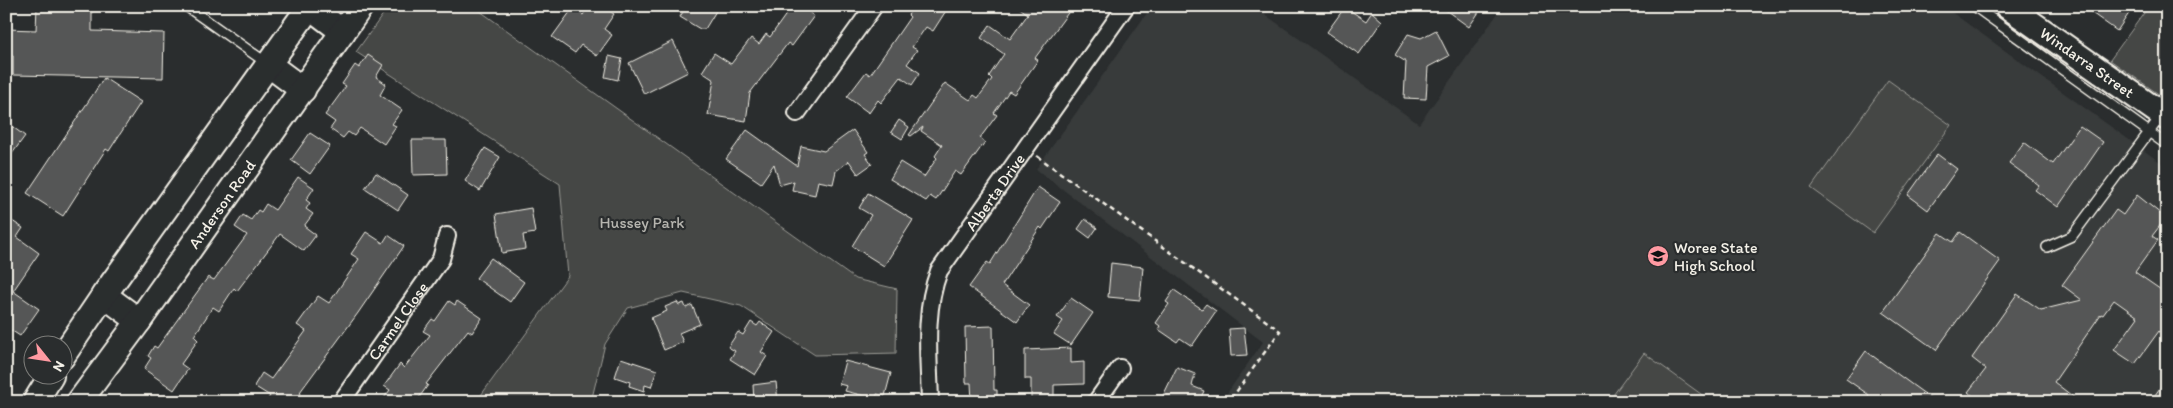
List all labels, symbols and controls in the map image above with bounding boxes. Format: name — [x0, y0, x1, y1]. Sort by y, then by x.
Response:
street label: Windarra Street — [2036, 23, 2138, 102]
street label: Alberta Drive — [961, 150, 1029, 235]
street label: Anderson Road — [184, 156, 260, 252]
park label: Hussey Park — [600, 213, 684, 232]
place label: Woree State High School — [1674, 238, 1758, 275]
school or university icon: Woree State High School — [1646, 244, 1670, 268]
street label: Carmel Close — [364, 278, 432, 364]
north arrow — [22, 336, 72, 386]
text: N — [49, 358, 69, 375]

